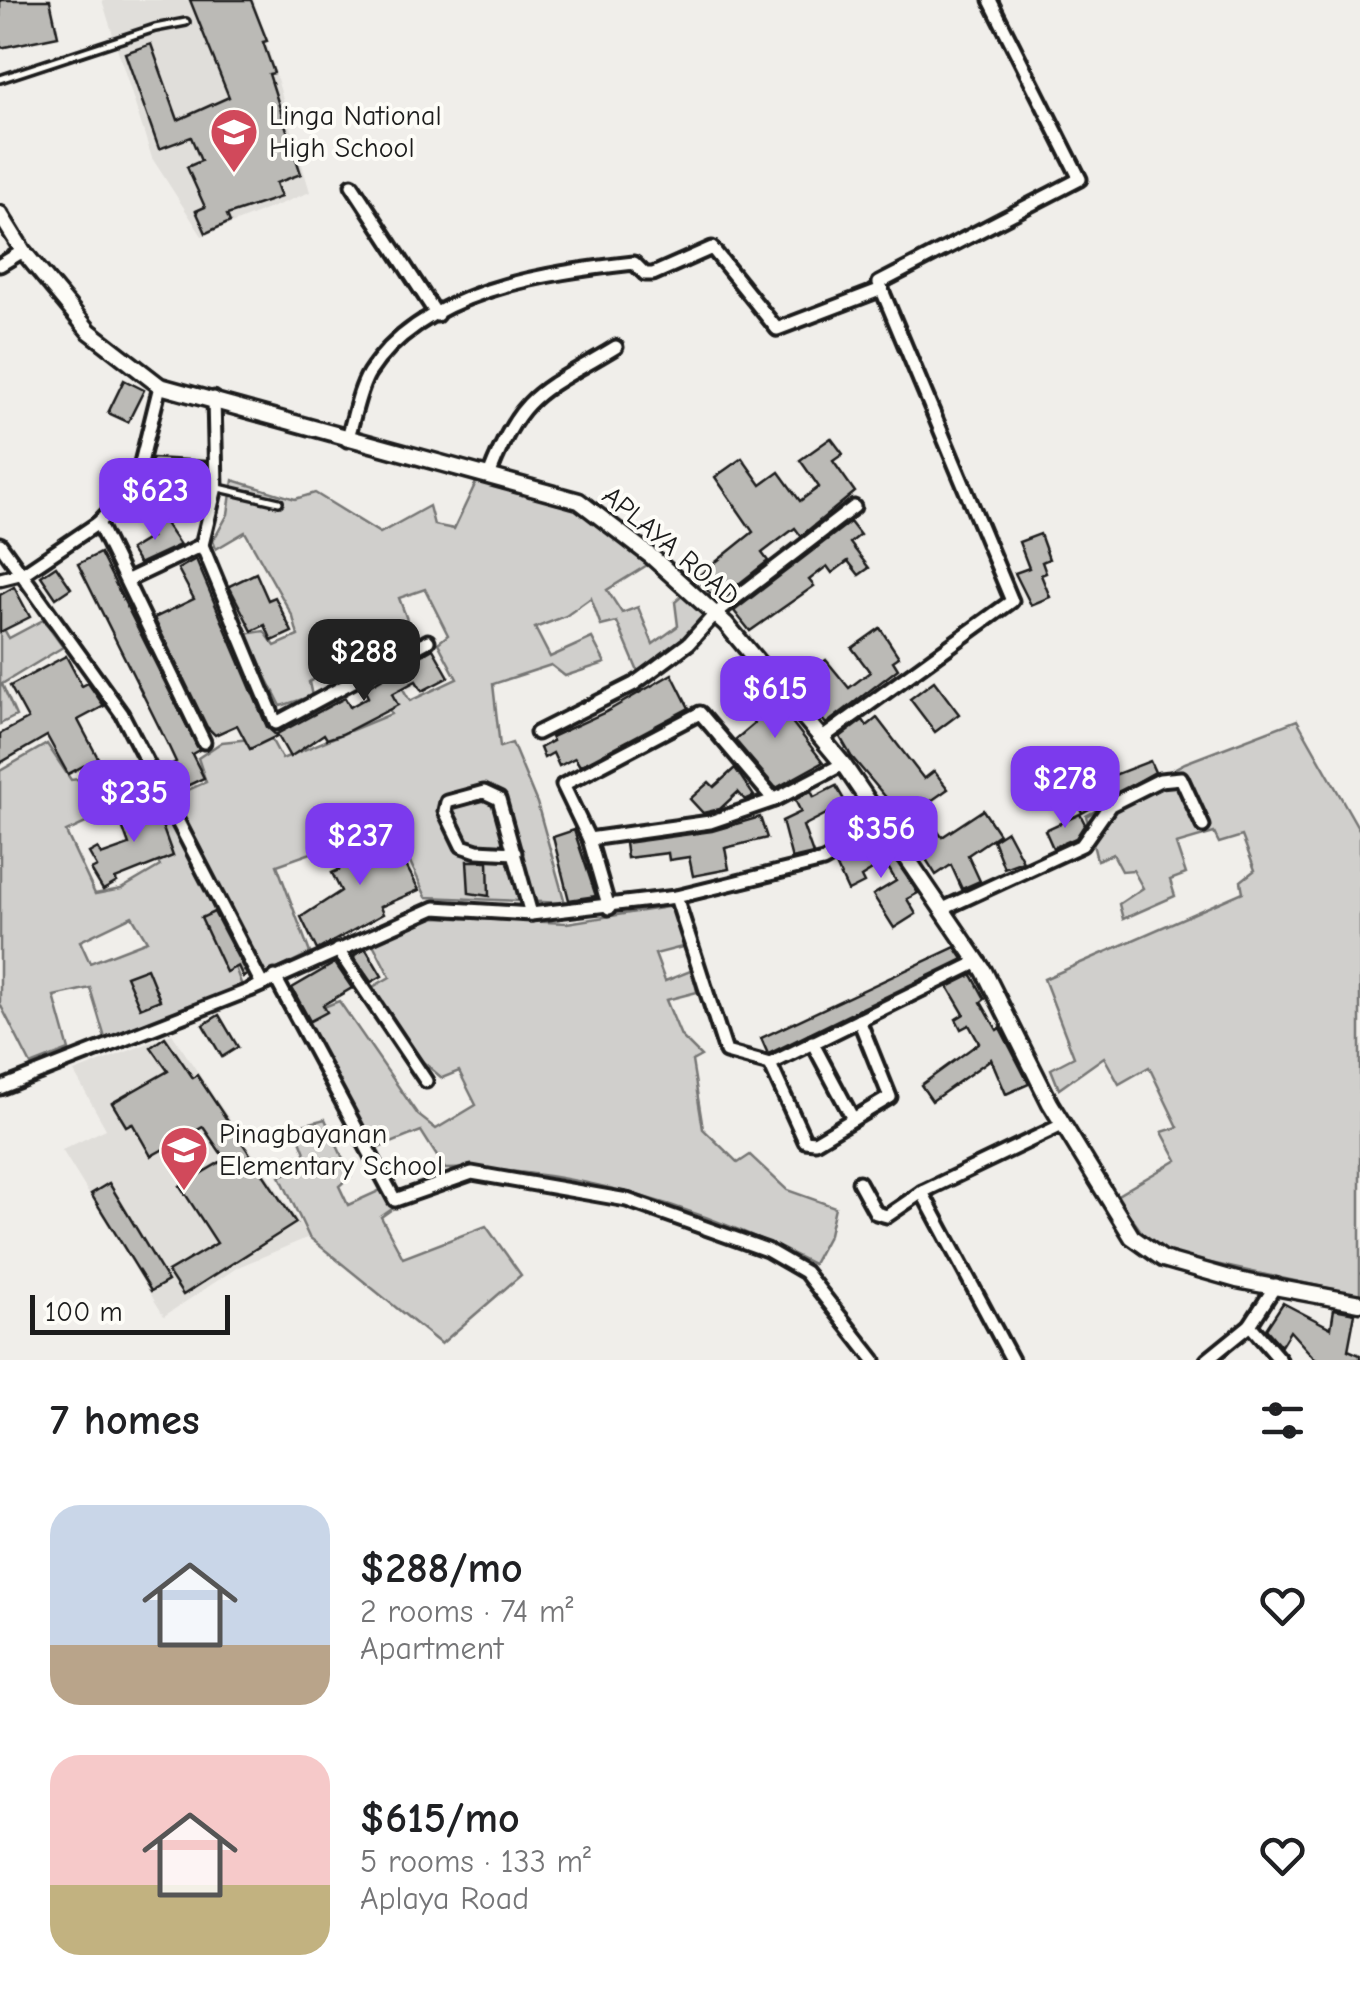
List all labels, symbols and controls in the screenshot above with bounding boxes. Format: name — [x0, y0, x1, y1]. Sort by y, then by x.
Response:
place label: Linga National High School — [269, 100, 442, 164]
school or university icon: Linga National High School — [208, 106, 260, 174]
pin: $623 — [96, 458, 214, 543]
text: $623 — [121, 472, 189, 509]
street label: APLAYA ROAD — [596, 480, 746, 612]
pin: $288 — [305, 619, 423, 704]
text: $288 — [330, 633, 398, 670]
pin: $615 — [716, 656, 834, 741]
text: $615 — [742, 670, 808, 707]
pin: $278 — [1006, 746, 1124, 831]
pin: $235 — [75, 760, 193, 845]
text: $278 — [1033, 760, 1097, 797]
text: $235 — [100, 774, 168, 811]
pin: $356 — [822, 796, 940, 881]
pin: $237 — [301, 803, 419, 888]
text: $356 — [847, 810, 915, 847]
text: $237 — [327, 817, 393, 854]
place label: Pinagbayanan Elementary School — [219, 1118, 443, 1182]
school or university icon: Pinagbayanan Elementary School — [158, 1124, 210, 1192]
scale bar — [30, 1290, 230, 1334]
text: 100 m — [45, 1296, 123, 1328]
icon: filters — [1255, 1393, 1310, 1448]
text: 7 homes — [50, 1396, 200, 1445]
text: $288/mo — [360, 1544, 523, 1593]
icon: home — [130, 1545, 250, 1665]
icon: heart — [1255, 1578, 1310, 1633]
text: 2 rooms · 74 m² — [360, 1593, 573, 1630]
text: Apartment — [360, 1630, 503, 1667]
text: $615/mo — [360, 1794, 520, 1843]
icon: home — [130, 1795, 250, 1915]
icon: heart — [1255, 1828, 1310, 1883]
text: 5 rooms · 133 m² — [360, 1843, 591, 1880]
text: Aplaya Road — [360, 1880, 529, 1917]

